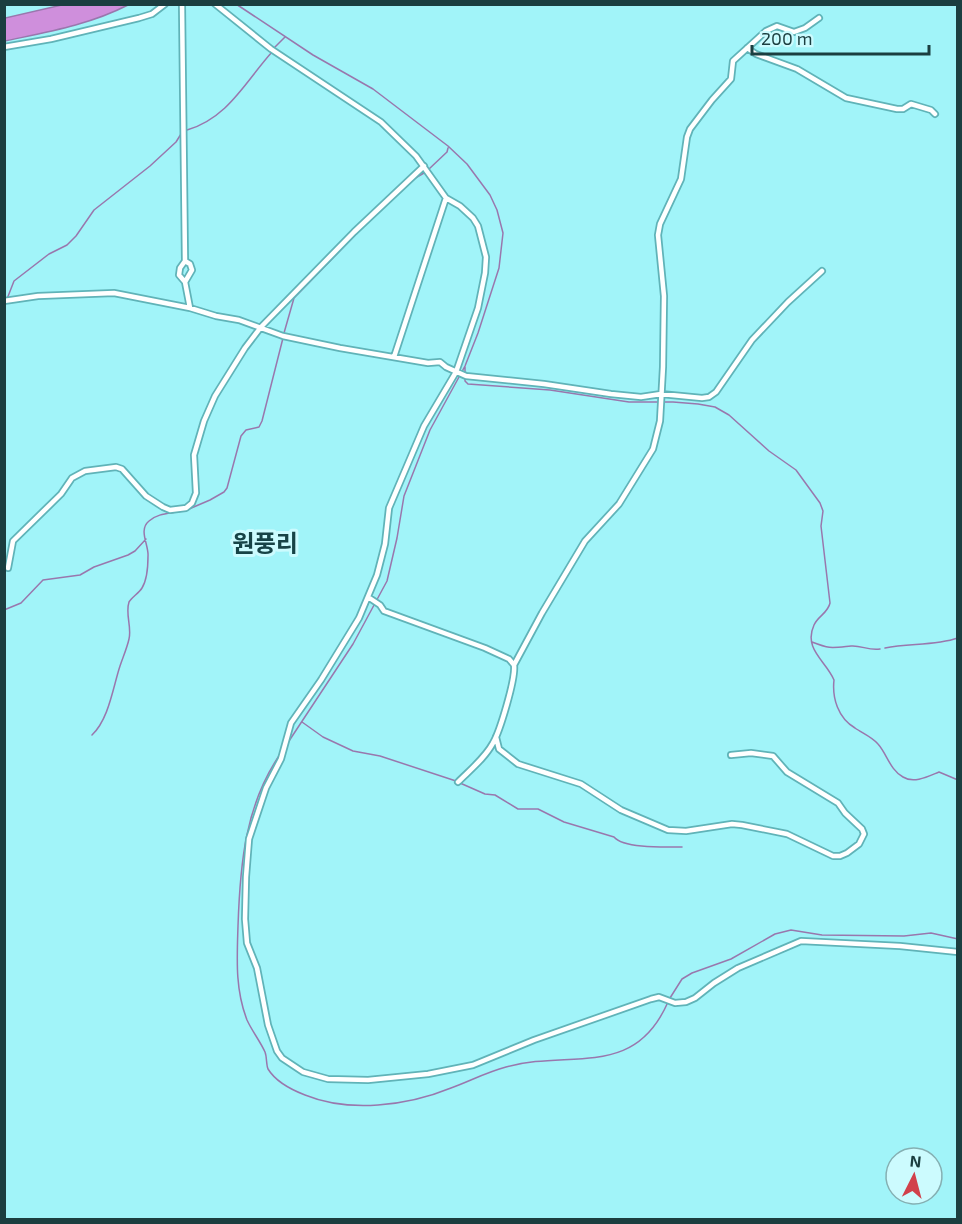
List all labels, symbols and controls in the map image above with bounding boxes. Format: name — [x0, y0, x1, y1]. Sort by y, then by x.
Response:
scale bar — [752, 18, 929, 56]
text: 200 m — [761, 27, 813, 49]
district label: 원풍리 — [232, 528, 298, 557]
north arrow — [884, 1146, 944, 1206]
text: N — [909, 1151, 922, 1171]

